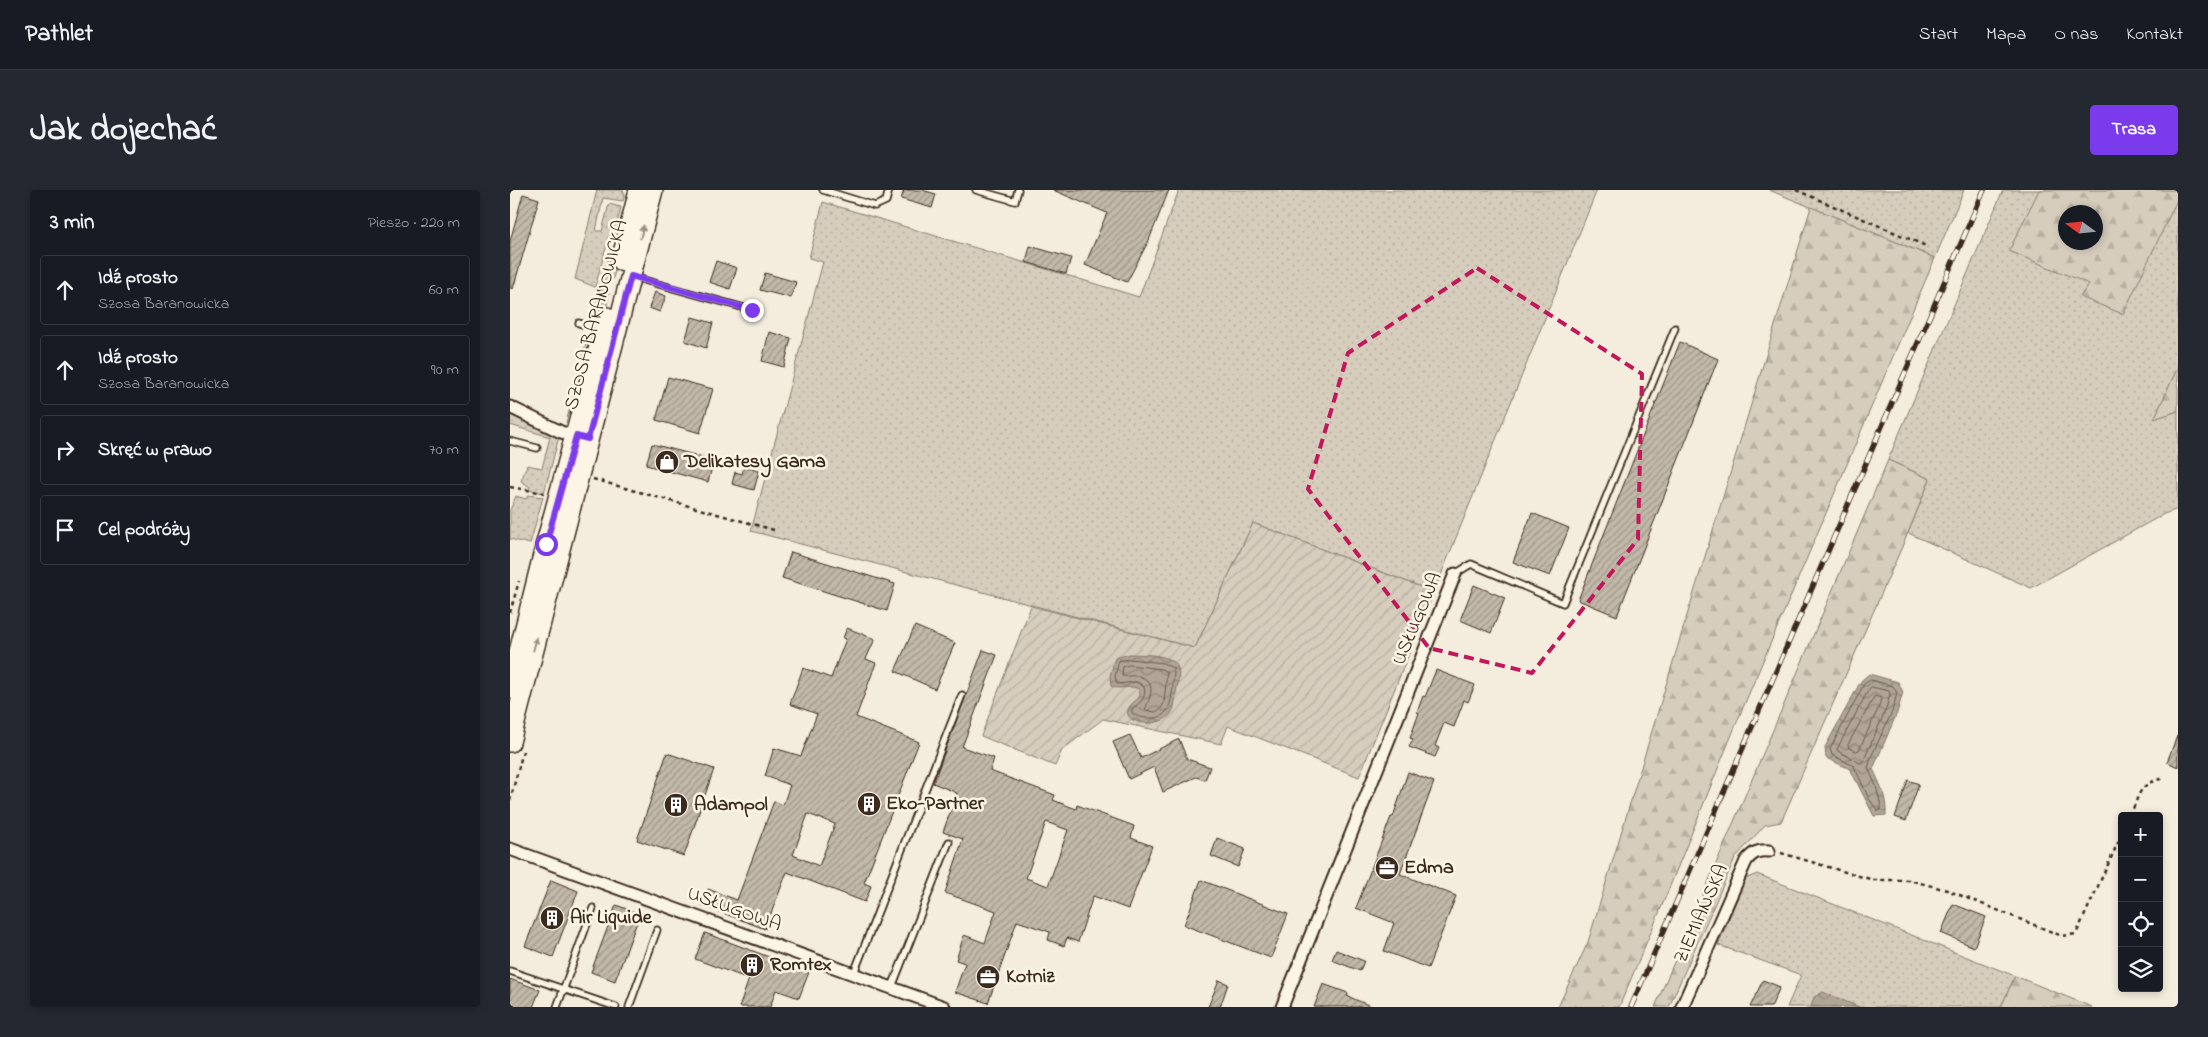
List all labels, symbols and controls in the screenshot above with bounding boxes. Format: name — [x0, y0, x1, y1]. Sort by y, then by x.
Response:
text: Pathlet — [25, 17, 93, 52]
text: Start — [1919, 22, 1958, 48]
text: Mapa — [1986, 22, 2026, 48]
text: O nas — [2054, 22, 2098, 48]
text: Kontakt — [2126, 22, 2183, 48]
text: Jak dojechać — [30, 105, 217, 156]
button: Trasa — [2090, 105, 2178, 155]
north arrow — [2058, 205, 2103, 250]
text: 3 min — [50, 208, 94, 238]
text: Pieszo · 220 m — [368, 211, 460, 235]
street label: SZOSA BARANOWICKA — [558, 217, 636, 413]
one-way arrow — [638, 225, 646, 240]
text: Idź prosto — [98, 265, 178, 292]
icon: ahead — [51, 276, 79, 304]
text: 60 m — [429, 278, 459, 302]
text: Szosa Baranowicka — [98, 292, 229, 316]
route end — [741, 299, 764, 322]
text: Idź prosto — [98, 345, 178, 372]
icon: ahead — [51, 356, 79, 384]
text: 90 m — [431, 358, 459, 382]
text: Szosa Baranowicka — [98, 372, 229, 396]
icon: right — [51, 436, 79, 464]
text: Skręć w prawo — [98, 437, 212, 464]
text: 70 m — [429, 438, 459, 462]
place label: Delikatesy Gama — [683, 448, 826, 478]
shop icon: Delikatesy Gama — [654, 449, 680, 475]
icon: arrive — [51, 516, 79, 544]
text: Cel podróży — [98, 517, 190, 544]
route start — [535, 533, 558, 556]
street label: USŁUGOWA — [1385, 568, 1451, 670]
one-way arrow — [531, 636, 539, 651]
place label: Eko-Partner — [886, 790, 985, 819]
place label: Adampol — [694, 791, 768, 820]
building icon: Eko-Partner — [856, 791, 882, 817]
building icon: Adampol — [663, 792, 689, 818]
map controls — [2118, 812, 2163, 992]
button: + — [2118, 812, 2163, 857]
place label: Edma — [1404, 854, 1454, 883]
office icon: Edma — [1374, 855, 1400, 881]
button: − — [2118, 857, 2163, 902]
street label: ZIEMIAŃSKA — [1667, 860, 1737, 968]
street label: USŁUGOWA — [683, 880, 785, 940]
button: locate — [2118, 902, 2163, 947]
place label: Air Liquide — [570, 904, 653, 933]
building icon: Air Liquide — [539, 905, 565, 931]
button: layers — [2118, 947, 2163, 992]
place label: Romtex — [770, 951, 832, 980]
building icon: Romtex — [739, 952, 765, 978]
place label: Kotniz — [1006, 963, 1055, 992]
office icon: Kotniz — [975, 964, 1001, 990]

